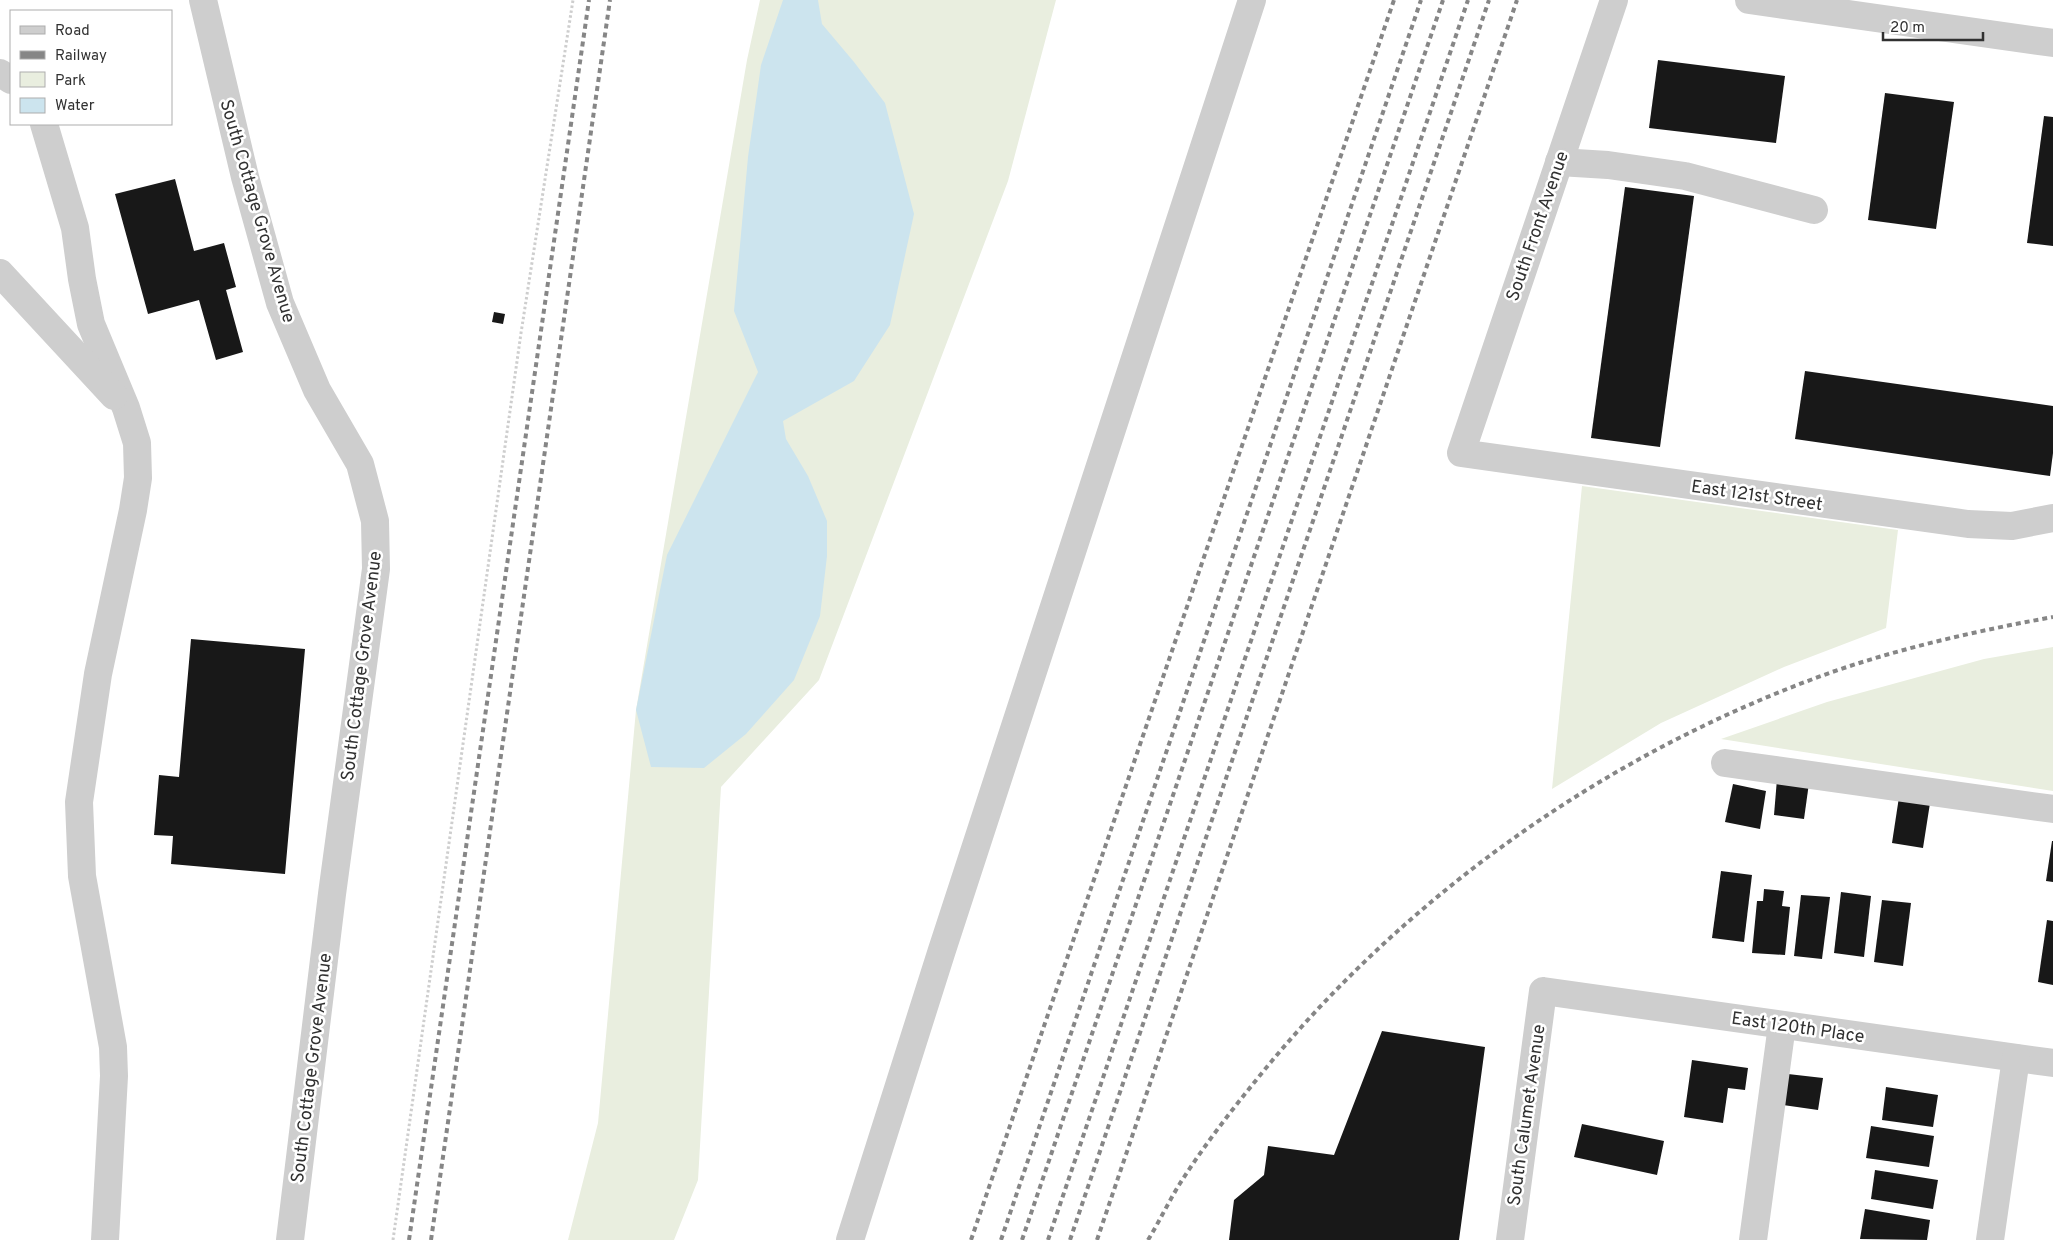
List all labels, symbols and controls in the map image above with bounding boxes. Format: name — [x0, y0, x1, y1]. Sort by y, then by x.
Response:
legend — [10, 10, 172, 125]
scale bar — [1883, 10, 1983, 42]
text: 20 m — [1890, 19, 1925, 38]
text: Road — [55, 22, 90, 41]
text: Railway — [55, 47, 107, 66]
text: Park — [55, 72, 86, 91]
text: Water — [55, 97, 95, 116]
street label: South Cottage Grove Avenue — [214, 97, 299, 326]
street label: South Front Avenue — [1502, 148, 1575, 304]
street label: East 121st Street — [1690, 476, 1824, 517]
street label: South Cottage Grove Avenue — [337, 550, 388, 782]
street label: South Cottage Grove Avenue — [287, 952, 338, 1184]
street label: East 120th Place — [1730, 1008, 1866, 1049]
street label: South Calumet Avenue — [1503, 1023, 1552, 1207]

